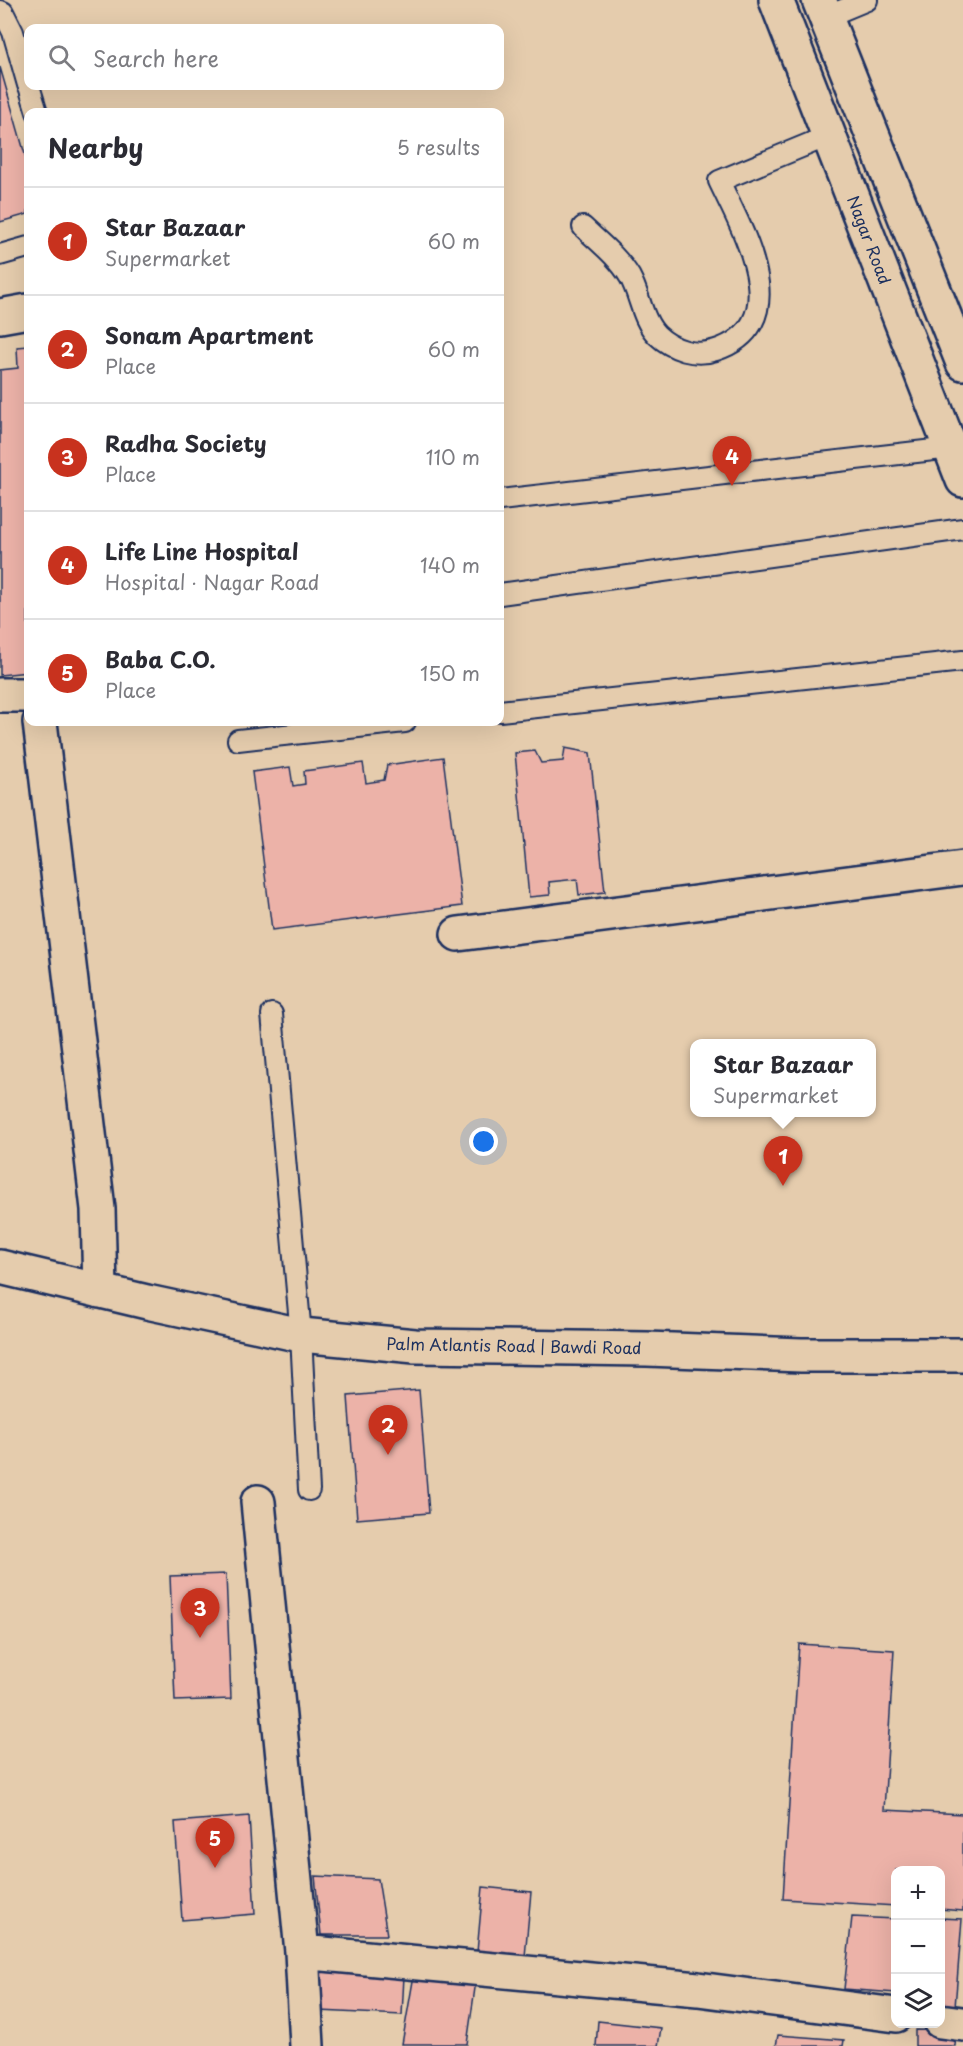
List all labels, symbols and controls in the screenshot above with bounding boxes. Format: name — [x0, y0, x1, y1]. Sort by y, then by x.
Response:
search box — [24, 24, 504, 90]
icon: search — [45, 41, 78, 74]
text: Search here — [93, 41, 219, 74]
text: Nearby — [48, 128, 143, 167]
text: 5 results — [397, 132, 480, 162]
street label: Nagar Road — [842, 192, 898, 287]
text: Star Bazaar — [105, 210, 245, 243]
text: 1 — [63, 226, 72, 256]
text: 60 m — [428, 226, 480, 256]
text: Supermarket — [105, 243, 231, 273]
text: Sonam Apartment — [105, 318, 314, 351]
text: 2 — [60, 334, 75, 364]
text: 60 m — [428, 334, 480, 364]
text: Place — [105, 351, 156, 381]
text: Radha Society — [105, 426, 267, 459]
pin: 4 — [712, 436, 752, 486]
text: 3 — [61, 442, 74, 472]
text: 110 m — [426, 442, 480, 472]
text: Place — [105, 459, 156, 489]
text: Life Line Hospital — [105, 534, 299, 567]
text: 4 — [61, 550, 74, 580]
text: 140 m — [420, 550, 480, 580]
text: Hospital · Nagar Road — [105, 567, 319, 597]
text: Baba C.O. — [105, 642, 216, 675]
text: 5 — [61, 658, 74, 688]
text: 150 m — [420, 658, 480, 688]
text: Place — [105, 675, 156, 705]
popup — [690, 1039, 876, 1117]
text: Star Bazaar — [713, 1047, 853, 1080]
text: Supermarket — [713, 1080, 838, 1110]
your location — [469, 1127, 498, 1156]
pin: 1 — [764, 1136, 802, 1186]
street label: Palm Atlantis Road | Bawdi Road — [386, 1331, 642, 1359]
pin: 2 — [368, 1406, 408, 1455]
pin: 3 — [180, 1588, 220, 1638]
pin: 5 — [196, 1818, 234, 1868]
map controls — [891, 1866, 945, 2028]
button: + — [891, 1866, 945, 1920]
button: − — [891, 1920, 945, 1974]
button: layers — [891, 1974, 945, 2028]

